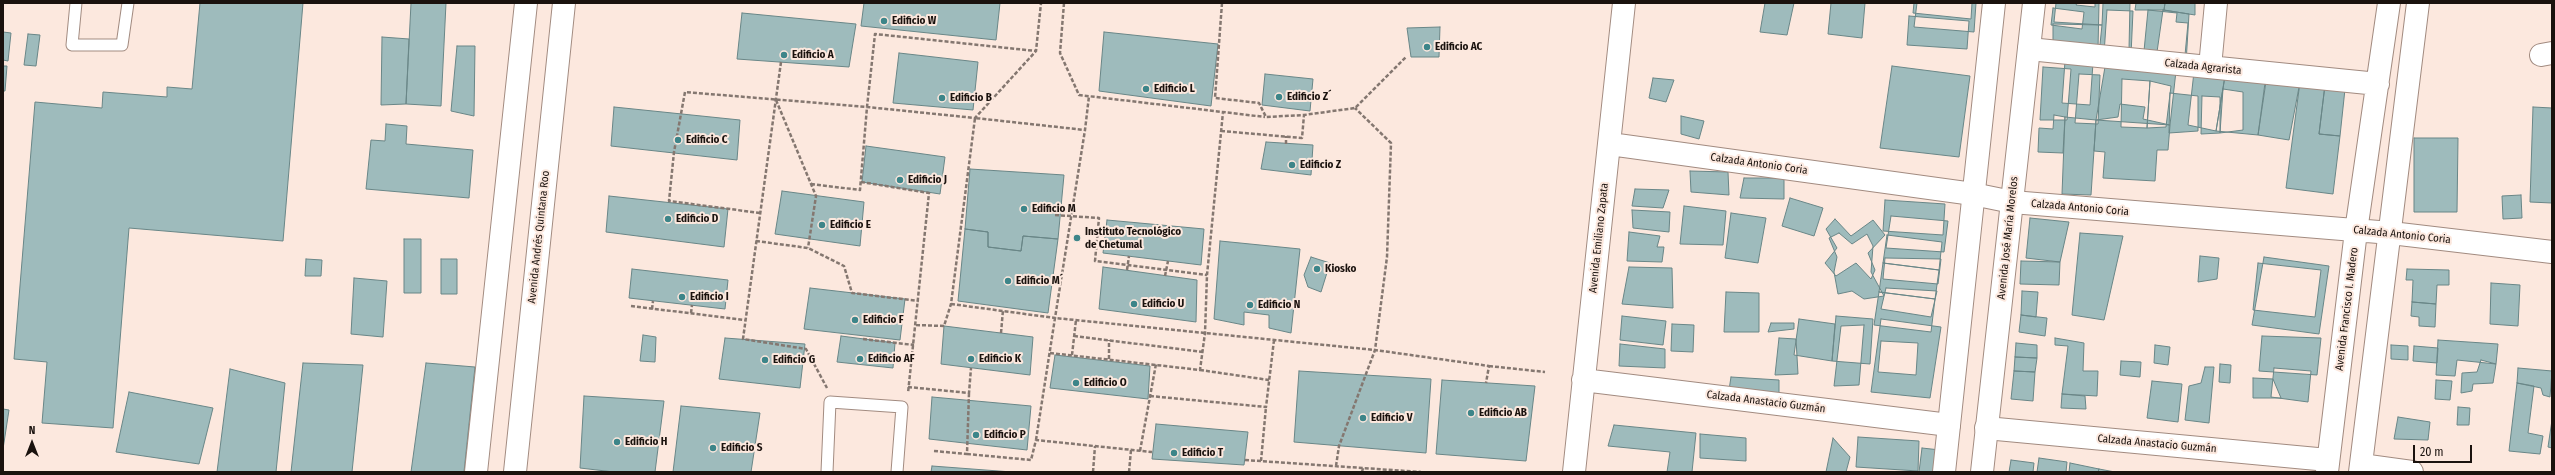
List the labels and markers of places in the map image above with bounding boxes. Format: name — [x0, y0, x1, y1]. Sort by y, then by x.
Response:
place label: Edificio W — [892, 14, 936, 28]
marker: Edificio W — [879, 16, 889, 26]
place label: Edificio AC — [1435, 40, 1482, 54]
marker: Edificio AC — [1422, 42, 1432, 52]
place label: Edificio A — [792, 48, 834, 62]
marker: Edificio A — [779, 50, 789, 60]
place label: Edificio L — [1154, 82, 1195, 96]
marker: Edificio L — [1141, 84, 1151, 94]
place label: Edificio Z´ — [1287, 90, 1332, 104]
place label: Edificio B — [950, 91, 992, 105]
marker: Edificio Z´ — [1274, 92, 1284, 102]
marker: Edificio B — [937, 93, 947, 103]
place label: Edificio C — [686, 133, 727, 147]
marker: Edificio C — [673, 135, 683, 145]
place label: Edificio Z — [1300, 158, 1341, 172]
marker: Edificio Z — [1287, 160, 1297, 170]
place label: Edificio J — [908, 173, 947, 187]
marker: Edificio J — [895, 175, 905, 185]
place label: Edificio M — [1032, 202, 1076, 216]
marker: Edificio M — [1019, 204, 1029, 214]
place label: Edificio D — [676, 212, 718, 226]
marker: Edificio D — [663, 214, 673, 224]
place label: Edificio E — [830, 218, 871, 232]
marker: Edificio E — [817, 220, 827, 230]
place label: Instituto Tecnológico de Chetumal — [1085, 225, 1181, 251]
marker: Instituto Tecnológico de Chetumal — [1072, 233, 1082, 243]
place label: Kiosko — [1325, 262, 1356, 276]
marker: Kiosko — [1312, 264, 1322, 274]
place label: Edificio M´ — [1016, 274, 1063, 288]
marker: Edificio M´ — [1003, 276, 1013, 286]
place label: Edificio I — [690, 290, 729, 304]
marker: Edificio I — [677, 292, 687, 302]
place label: Edificio U — [1142, 297, 1184, 311]
place label: Edificio N — [1258, 298, 1300, 312]
marker: Edificio U — [1129, 299, 1139, 309]
marker: Edificio N — [1245, 300, 1255, 310]
place label: Edificio F — [863, 313, 904, 327]
marker: Edificio F — [850, 315, 860, 325]
place label: Edificio AF — [868, 352, 914, 366]
place label: Edificio K — [979, 352, 1021, 366]
place label: Edificio G — [773, 353, 815, 367]
marker: Edificio AF — [855, 354, 865, 364]
marker: Edificio K — [966, 354, 976, 364]
marker: Edificio G — [760, 355, 770, 365]
place label: Edificio O — [1084, 376, 1127, 390]
marker: Edificio O — [1071, 378, 1081, 388]
place label: Edificio AB — [1479, 406, 1527, 420]
marker: Edificio AB — [1466, 408, 1476, 418]
place label: Edificio V — [1371, 411, 1412, 425]
marker: Edificio V — [1358, 413, 1368, 423]
place label: Edificio P — [984, 428, 1026, 442]
marker: Edificio P — [971, 430, 981, 440]
place label: Edificio H — [625, 435, 667, 449]
marker: Edificio H — [612, 437, 622, 447]
place label: Edificio S — [721, 441, 762, 455]
marker: Edificio S — [708, 443, 718, 453]
place label: Edificio T — [1182, 446, 1223, 460]
marker: Edificio T — [1169, 448, 1179, 458]

